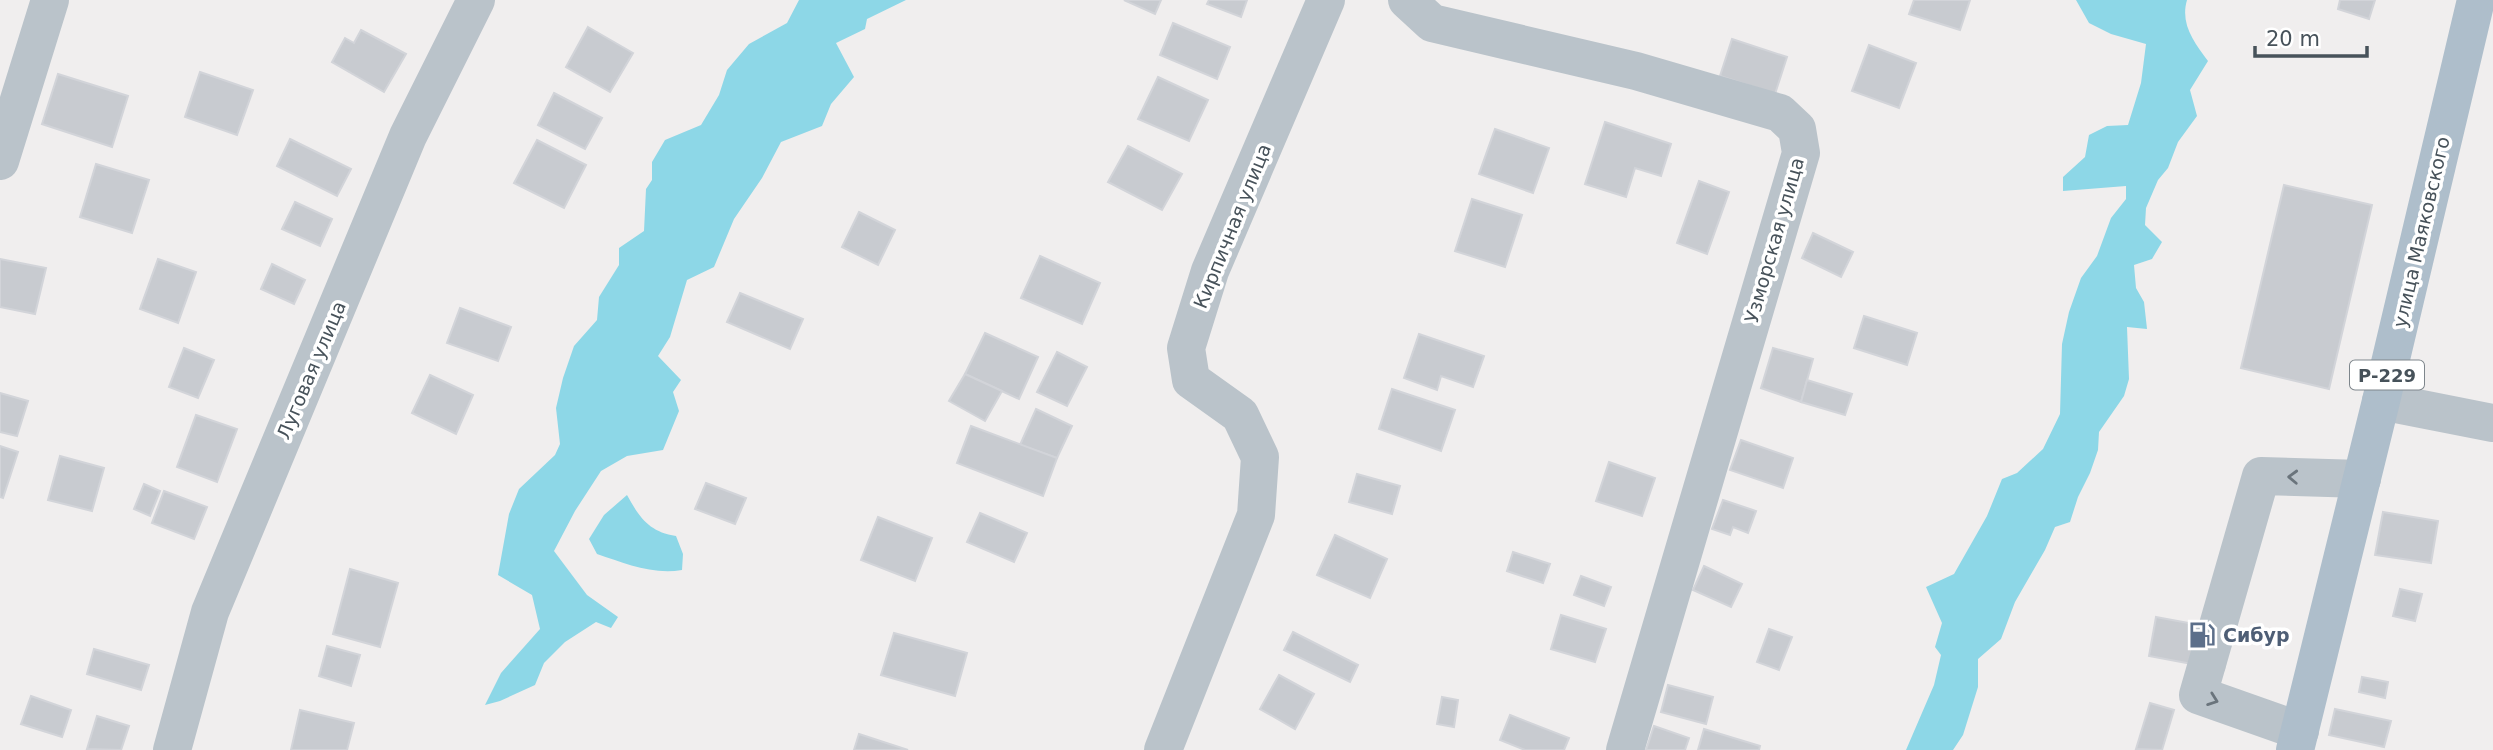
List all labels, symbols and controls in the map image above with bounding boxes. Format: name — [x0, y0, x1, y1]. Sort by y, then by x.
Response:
scale bar — [2255, 14, 2367, 58]
text: 20 m — [2266, 27, 2320, 51]
street label: улица Маяковского — [2388, 134, 2454, 330]
street label: Кирпичная улица — [1189, 140, 1275, 312]
street label: Узморская улица — [1740, 155, 1808, 325]
street label: Луговая улица — [272, 298, 350, 442]
road number: Р-229 — [2350, 360, 2424, 390]
one-way arrow — [2288, 469, 2299, 484]
fuel station icon: Сибур — [2187, 620, 2217, 650]
place label: Сибур — [2223, 624, 2290, 646]
one-way arrow — [2207, 692, 2219, 706]

